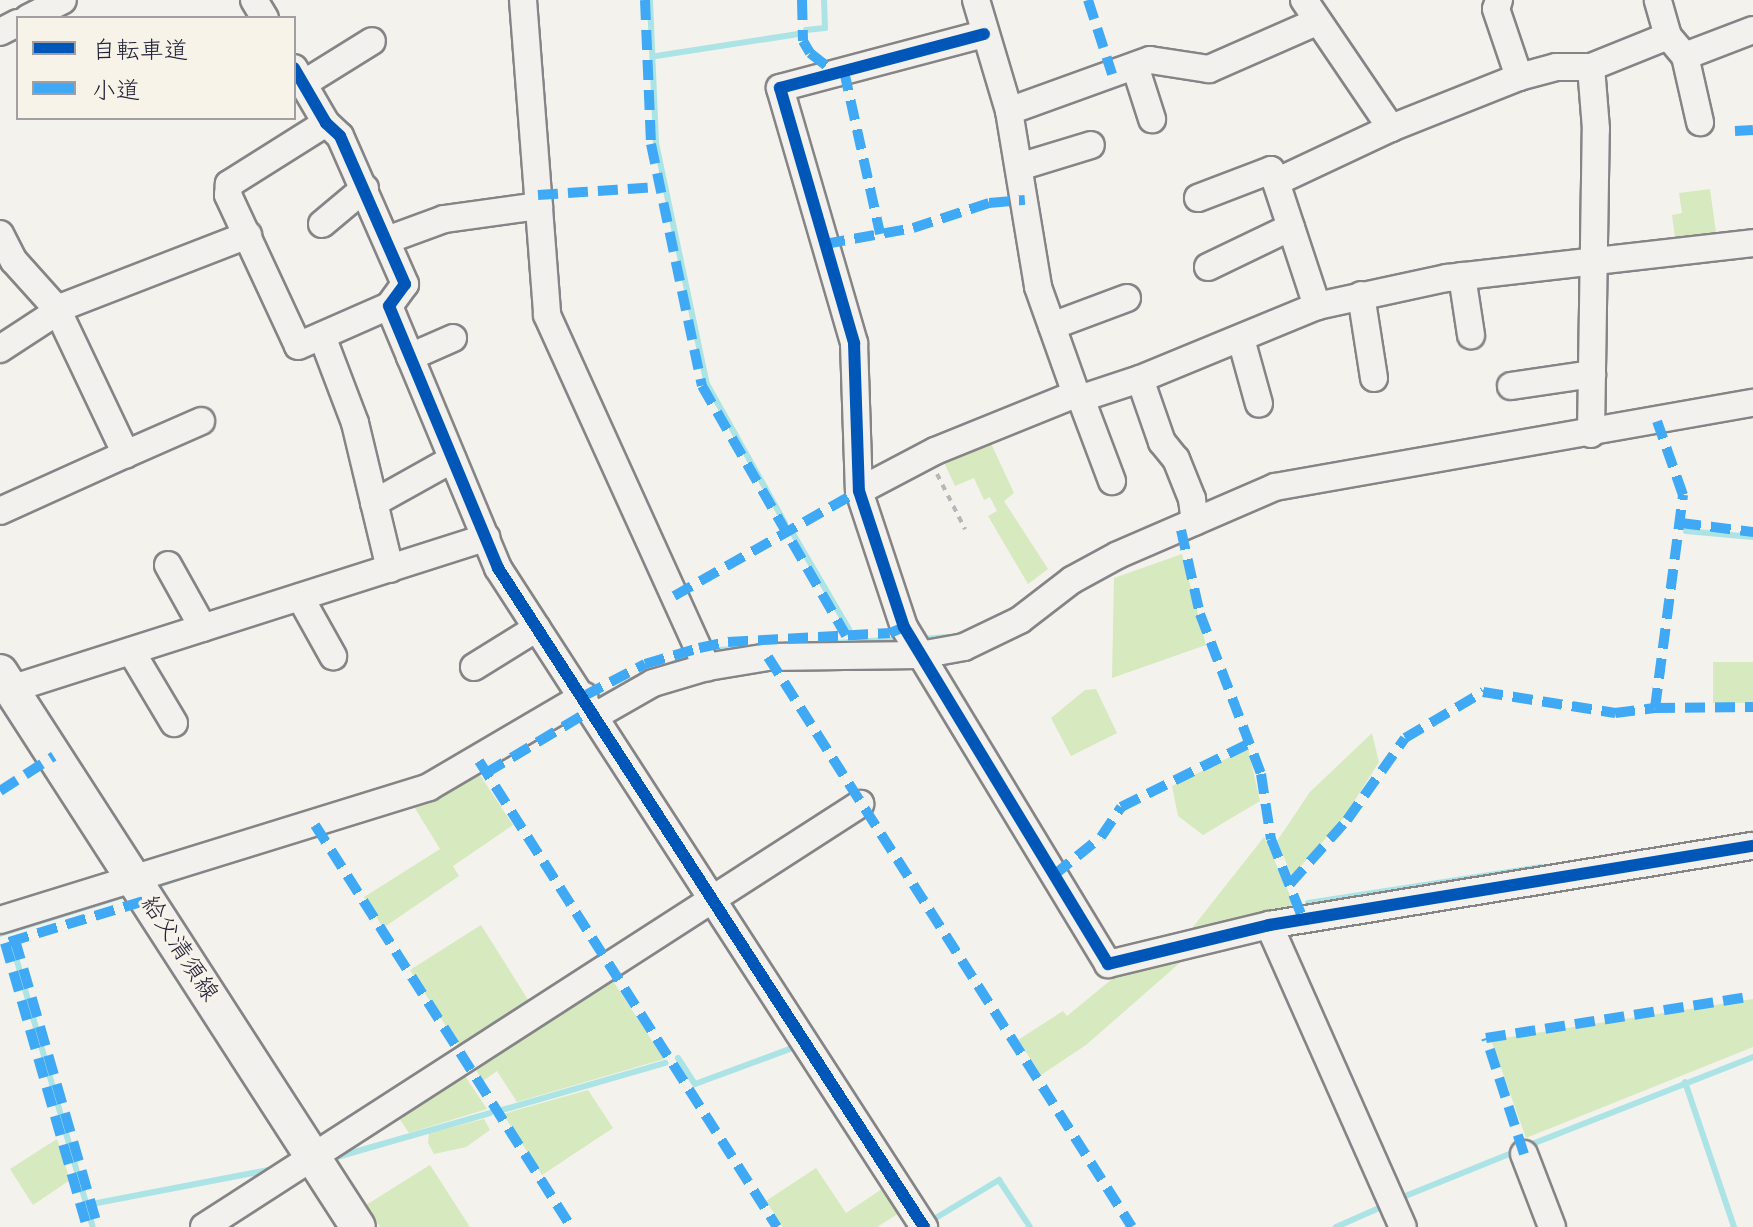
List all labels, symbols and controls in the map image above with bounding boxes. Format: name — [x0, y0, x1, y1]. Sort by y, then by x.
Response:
legend — [16, 16, 296, 120]
text: 自転車道 — [92, 36, 188, 67]
text: 小道 — [92, 76, 140, 107]
street label: 給父清須線 — [134, 891, 224, 1007]

